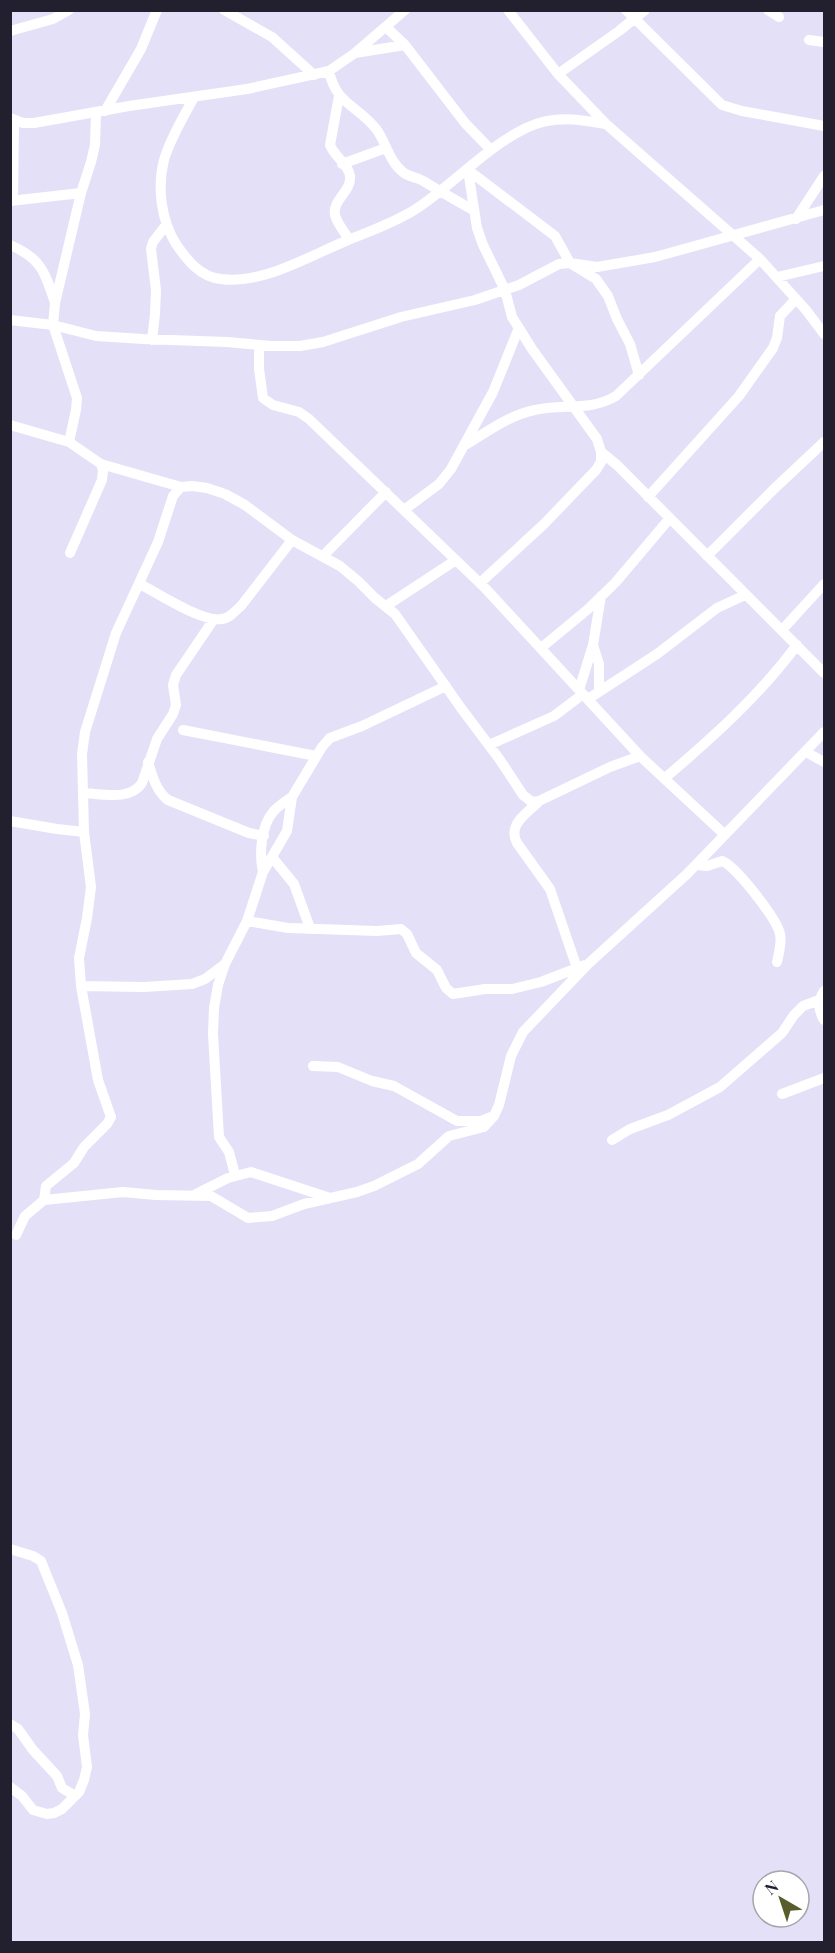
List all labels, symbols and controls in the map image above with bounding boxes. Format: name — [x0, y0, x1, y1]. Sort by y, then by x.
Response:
north arrow — [751, 1869, 811, 1929]
text: N — [760, 1875, 783, 1899]

